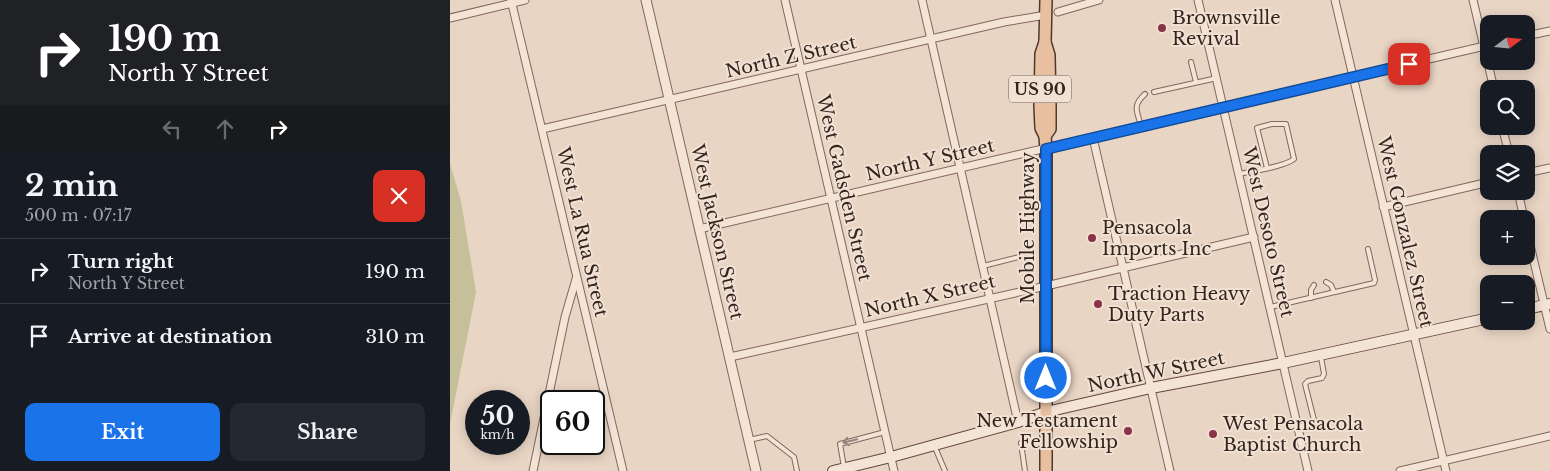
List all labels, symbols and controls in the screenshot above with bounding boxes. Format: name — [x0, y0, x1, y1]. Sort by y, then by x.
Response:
place label: Brownsville Revival — [1172, 7, 1280, 50]
north arrow — [1480, 15, 1535, 70]
map controls — [1480, 15, 1535, 330]
text: 190 m — [108, 17, 221, 60]
icon: right — [25, 20, 90, 85]
marker: Brownsville Revival — [1156, 22, 1168, 34]
street label: North Z Street — [723, 31, 859, 83]
pin — [1388, 43, 1430, 85]
icon: arrive — [1395, 50, 1423, 78]
text: North Y Street — [108, 60, 269, 87]
road number: US 90 — [1009, 76, 1071, 102]
button: search — [1480, 80, 1535, 135]
street label: West Gadsden Street — [812, 92, 876, 283]
icon: left — [158, 115, 186, 143]
icon: ahead — [211, 115, 239, 143]
icon: right — [264, 115, 292, 143]
street label: West Gonzalez Street — [1372, 133, 1438, 330]
street label: North Y Street — [863, 134, 997, 186]
street label: West Jackson Street — [686, 141, 748, 322]
street label: West La Rua Street — [552, 144, 612, 319]
street label: West Desoto Street — [1237, 144, 1298, 320]
button: layers — [1480, 145, 1535, 200]
street label: Mobile Highway — [1017, 152, 1039, 304]
text: 2 min — [25, 167, 118, 204]
button: close — [373, 170, 425, 222]
text: 500 m · 07:17 — [25, 205, 132, 225]
button: + — [1480, 210, 1535, 265]
place label: Pensacola Imports Inc — [1102, 217, 1211, 260]
marker: Pensacola Imports Inc — [1086, 232, 1098, 244]
text: Turn right — [68, 250, 174, 273]
icon: right — [25, 257, 53, 285]
text: 190 m — [365, 260, 425, 283]
street label: North X Street — [862, 270, 998, 322]
text: North Y Street — [68, 273, 185, 293]
button: − — [1480, 275, 1535, 330]
place label: Traction Heavy Duty Parts — [1108, 283, 1251, 326]
marker: Traction Heavy Duty Parts — [1092, 298, 1104, 310]
icon: arrive — [25, 322, 53, 350]
text: Arrive at destination — [68, 325, 272, 348]
text: 310 m — [365, 325, 425, 348]
street label: North W Street — [1086, 347, 1227, 397]
position arrow — [1019, 351, 1071, 403]
speed limit sign: 60 — [540, 390, 605, 455]
text: 50 — [481, 401, 514, 432]
button: Exit — [25, 403, 220, 461]
button: Share — [230, 403, 425, 461]
place label: New Testament Fellowship — [976, 410, 1118, 453]
place label: West Pensacola Baptist Church — [1222, 413, 1363, 456]
marker: New Testament Fellowship — [1122, 425, 1134, 437]
text: km/h — [480, 427, 515, 442]
marker: West Pensacola Baptist Church — [1207, 428, 1219, 440]
one-way arrow — [843, 437, 859, 446]

